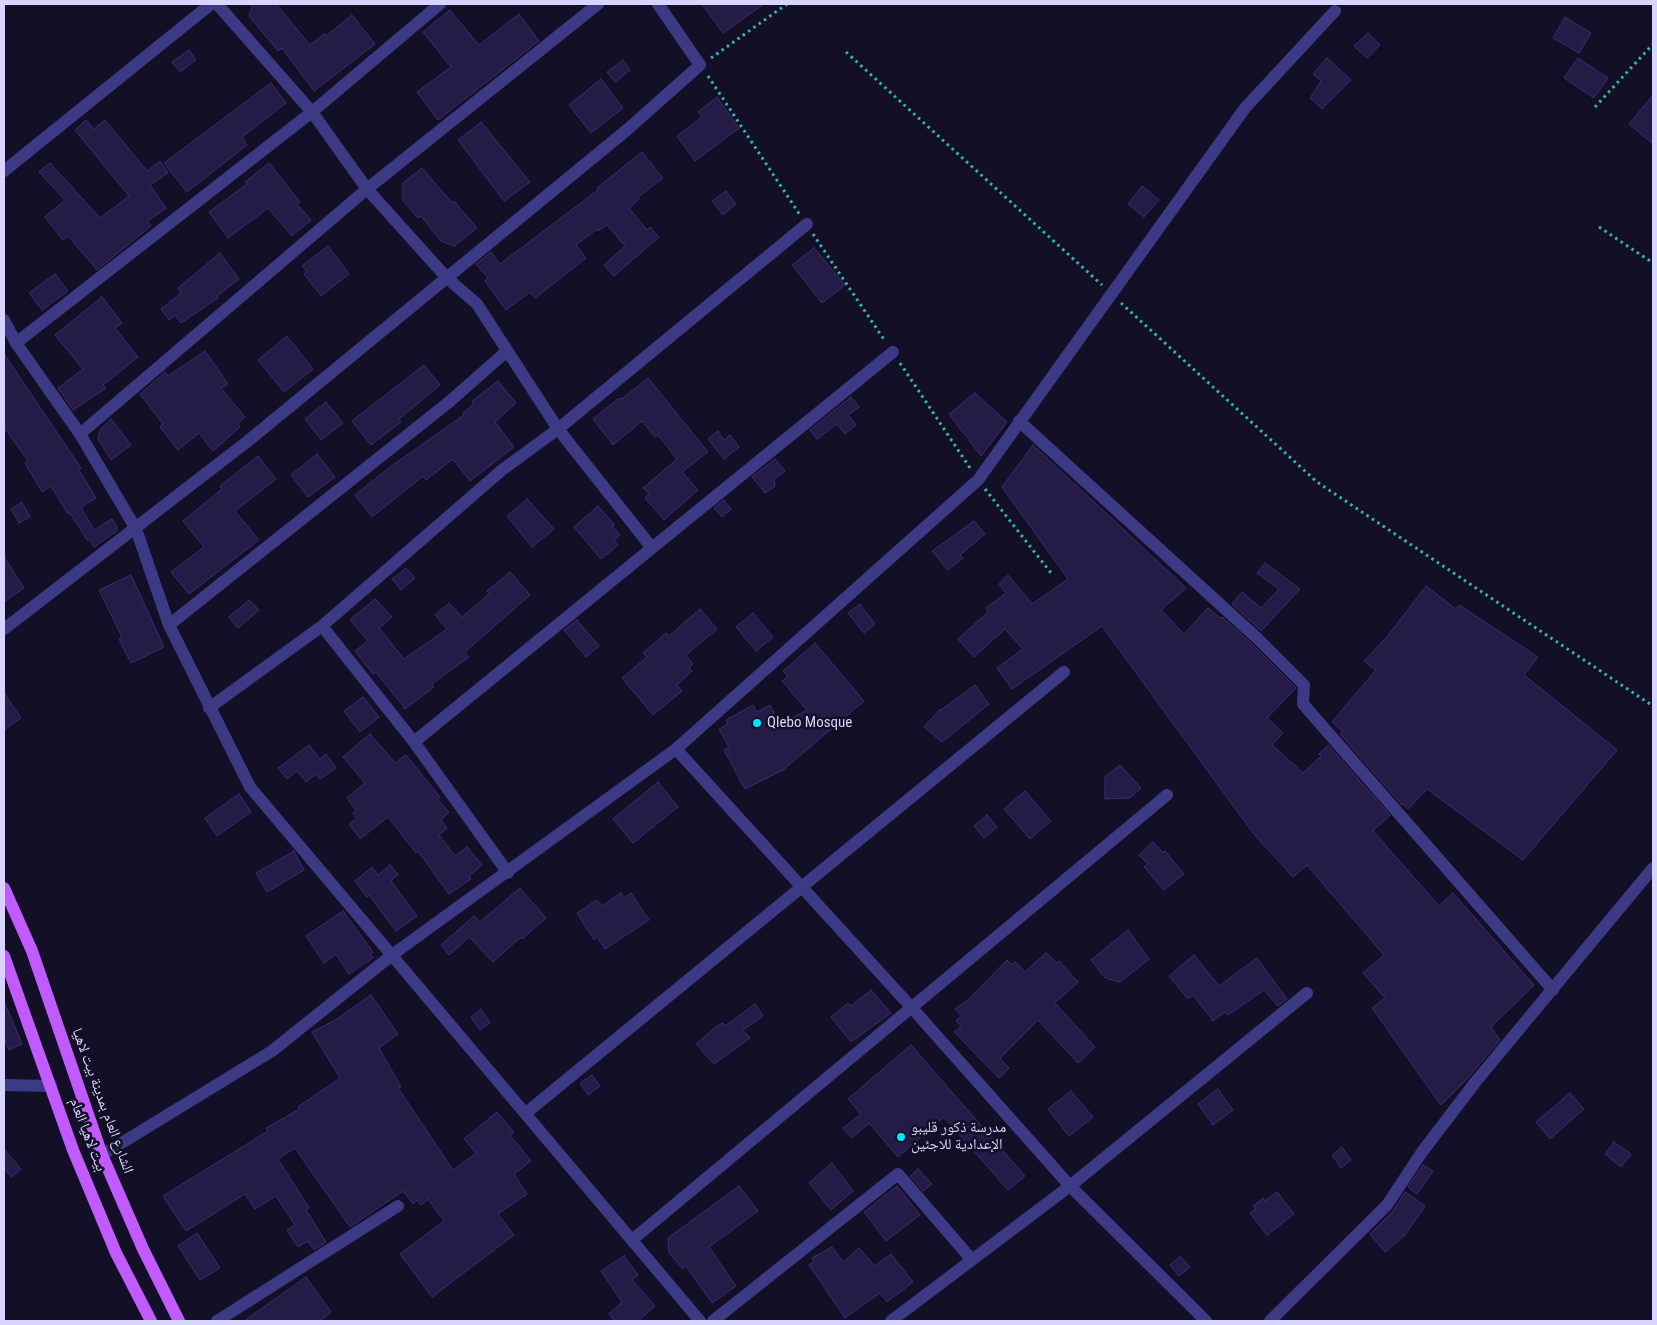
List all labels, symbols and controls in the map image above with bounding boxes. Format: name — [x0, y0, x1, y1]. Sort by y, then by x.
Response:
place label: Qlebo Mosque — [767, 714, 852, 732]
marker: Qlebo Mosque — [751, 717, 763, 729]
street label: الشارع العام بمدينة بيت لاهيا — [67, 1026, 137, 1176]
street label: بيت لاهيا العام — [65, 1096, 109, 1174]
place label: مدرسة ذكور قليبو الإعدادية للاجئين — [911, 1119, 1006, 1154]
marker: مدرسة ذكور قليبو الإعدادية للاجئين — [895, 1131, 907, 1143]

